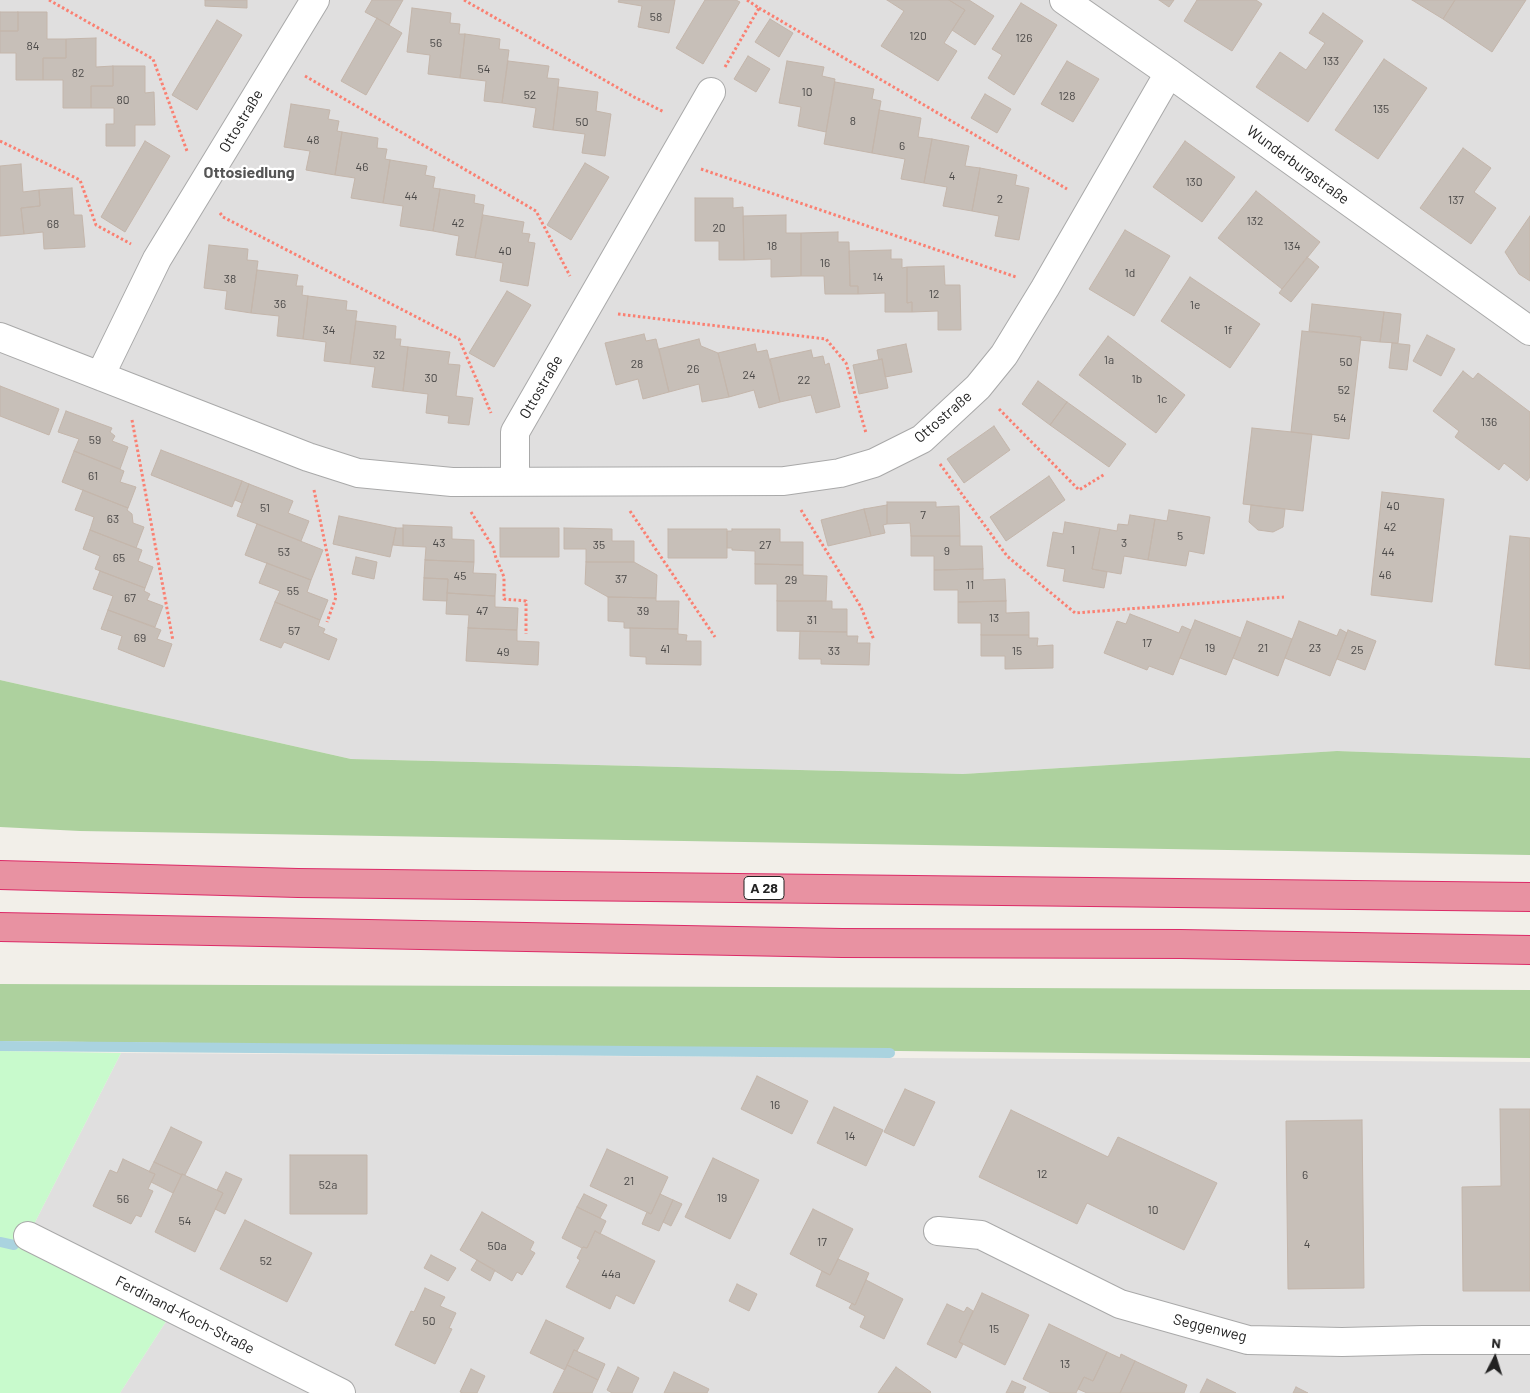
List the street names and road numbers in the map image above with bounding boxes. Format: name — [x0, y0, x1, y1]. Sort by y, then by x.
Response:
street label: Ottostraße — [215, 86, 267, 156]
street label: Wunderburgstraße — [1243, 122, 1353, 208]
street label: Ottostraße — [516, 352, 566, 422]
street label: Ottostraße — [911, 387, 975, 447]
road number: A 28 — [744, 876, 784, 900]
street label: Ferdinand-Koch-Straße — [112, 1272, 258, 1358]
street label: Seggenweg — [1171, 1310, 1249, 1346]

